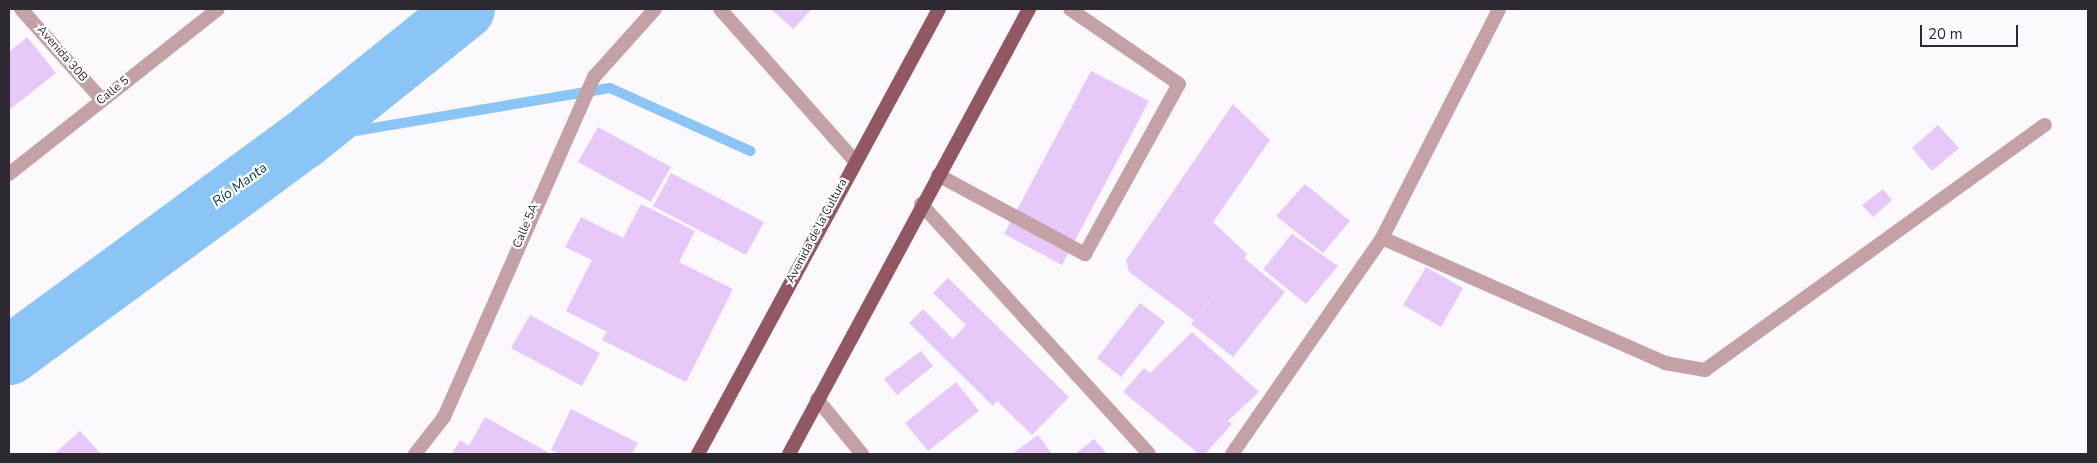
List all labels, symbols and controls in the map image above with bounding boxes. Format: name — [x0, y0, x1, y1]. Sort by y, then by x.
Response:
scale bar — [1922, 15, 2020, 47]
street label: Avenida 30B — [34, 23, 90, 85]
text: 20 m — [1928, 24, 1963, 44]
street label: Calle 5 — [94, 73, 132, 109]
water label: Río Manta — [209, 159, 271, 211]
street label: Avenida de la Cultura — [783, 176, 851, 286]
street label: Calle 5A — [510, 202, 542, 250]

